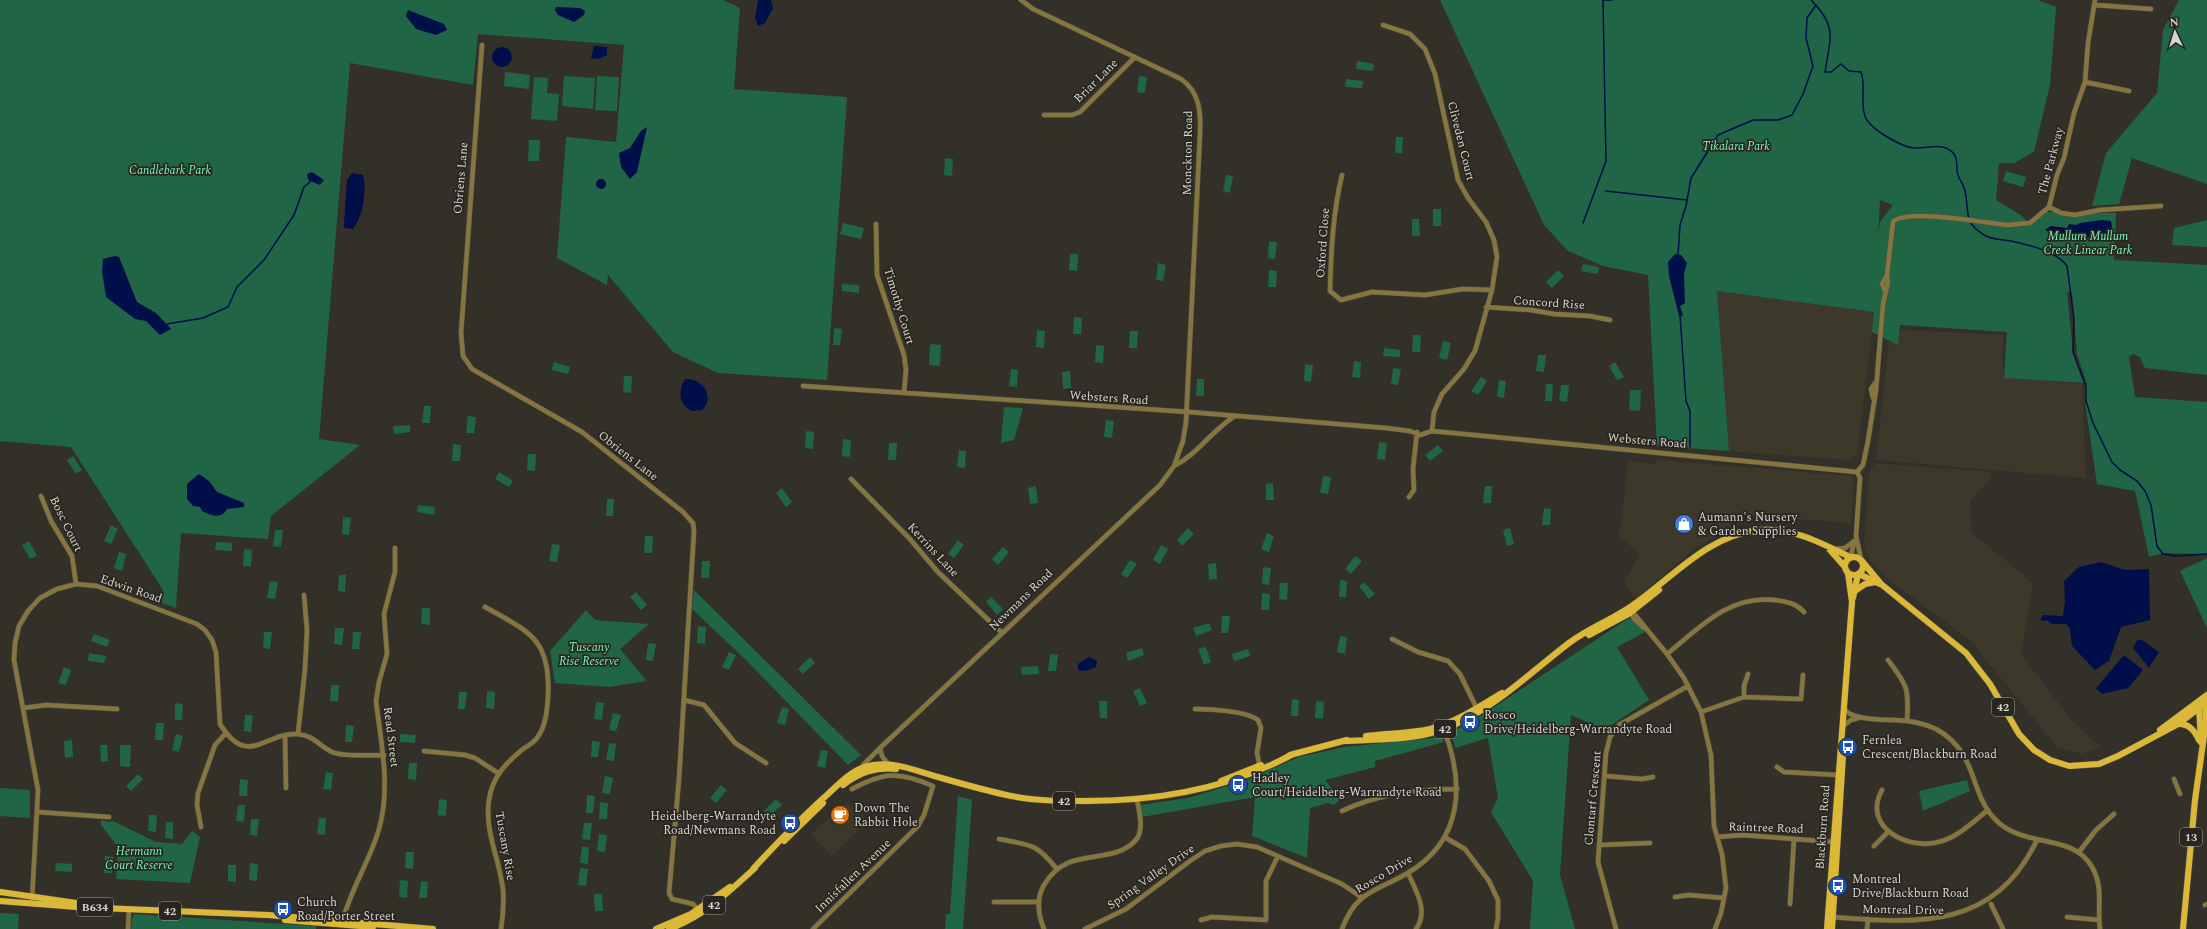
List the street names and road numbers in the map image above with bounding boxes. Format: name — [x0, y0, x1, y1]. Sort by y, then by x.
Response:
street label: Briar Lane — [1069, 54, 1123, 108]
street label: Cliveden Court — [1442, 99, 1480, 183]
street label: Monckton Road — [1178, 110, 1198, 196]
street label: The Parkway — [2033, 124, 2069, 197]
street label: Obriens Lane — [448, 141, 474, 215]
street label: Oxford Close — [1311, 207, 1335, 279]
street label: Timothy Court — [878, 265, 920, 347]
street label: Concord Rise — [1513, 291, 1586, 315]
street label: Websters Road — [1069, 386, 1149, 410]
street label: Obriens Lane — [594, 426, 662, 486]
street label: Websters Road — [1607, 428, 1688, 454]
street label: Bosc Court — [44, 493, 88, 555]
street label: Kerrins Lane — [903, 518, 964, 582]
street label: Newmans Road — [985, 564, 1058, 636]
street label: Edwin Road — [97, 570, 165, 609]
road number: 42 — [1992, 698, 2014, 716]
street label: Read Street — [378, 706, 404, 768]
road number: 42 — [1434, 720, 1456, 738]
street label: Clontarf Crescent — [1579, 750, 1607, 846]
street label: Blackburn Road — [1811, 784, 1835, 870]
road number: 42 — [1053, 792, 1075, 810]
street label: Tuscany Rise — [490, 810, 520, 882]
street label: Raintree Road — [1728, 817, 1804, 839]
road number: 13 — [2180, 828, 2202, 846]
street label: Innisfallen Avenue — [810, 834, 896, 918]
street label: Spring Valley Drive — [1103, 839, 1199, 914]
street label: Rosco Drive — [1352, 849, 1417, 899]
road number: 42 — [703, 896, 725, 914]
road number: B634 — [77, 898, 113, 916]
street label: Montreal Drive — [1862, 900, 1944, 920]
road number: 42 — [159, 902, 181, 920]

